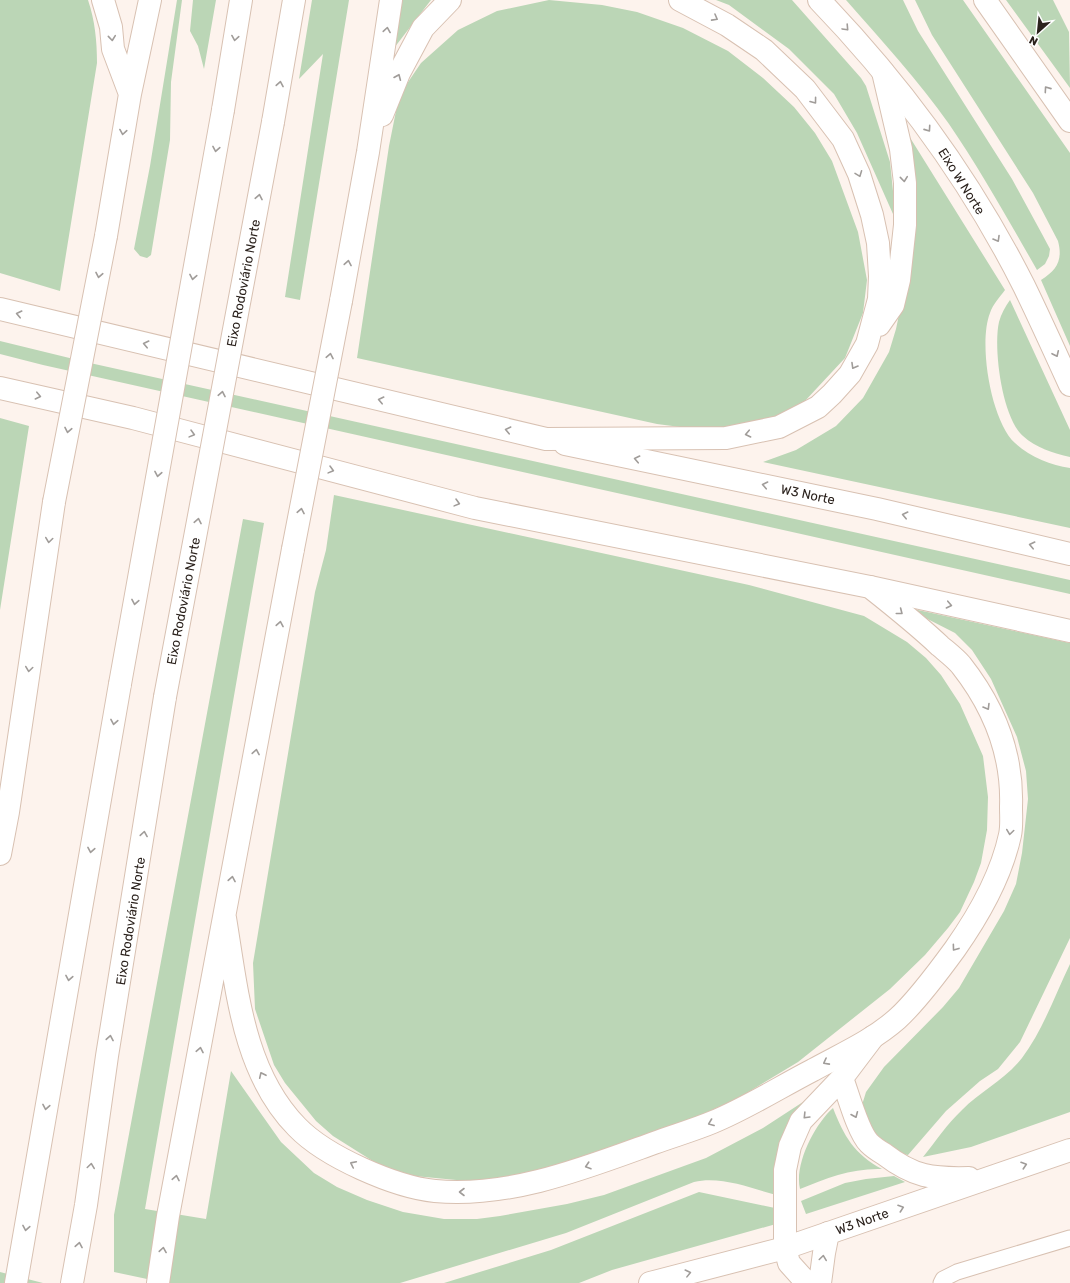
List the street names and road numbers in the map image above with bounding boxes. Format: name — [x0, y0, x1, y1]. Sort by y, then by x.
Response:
street label: Eixo W Norte — [935, 145, 988, 217]
street label: Eixo Rodoviário Norte — [224, 218, 263, 348]
street label: W3 Norte — [779, 481, 836, 508]
street label: Eixo Rodoviário Norte — [164, 536, 203, 666]
street label: Eixo Rodoviário Norte — [113, 856, 148, 986]
street label: W3 Norte — [834, 1205, 891, 1238]

